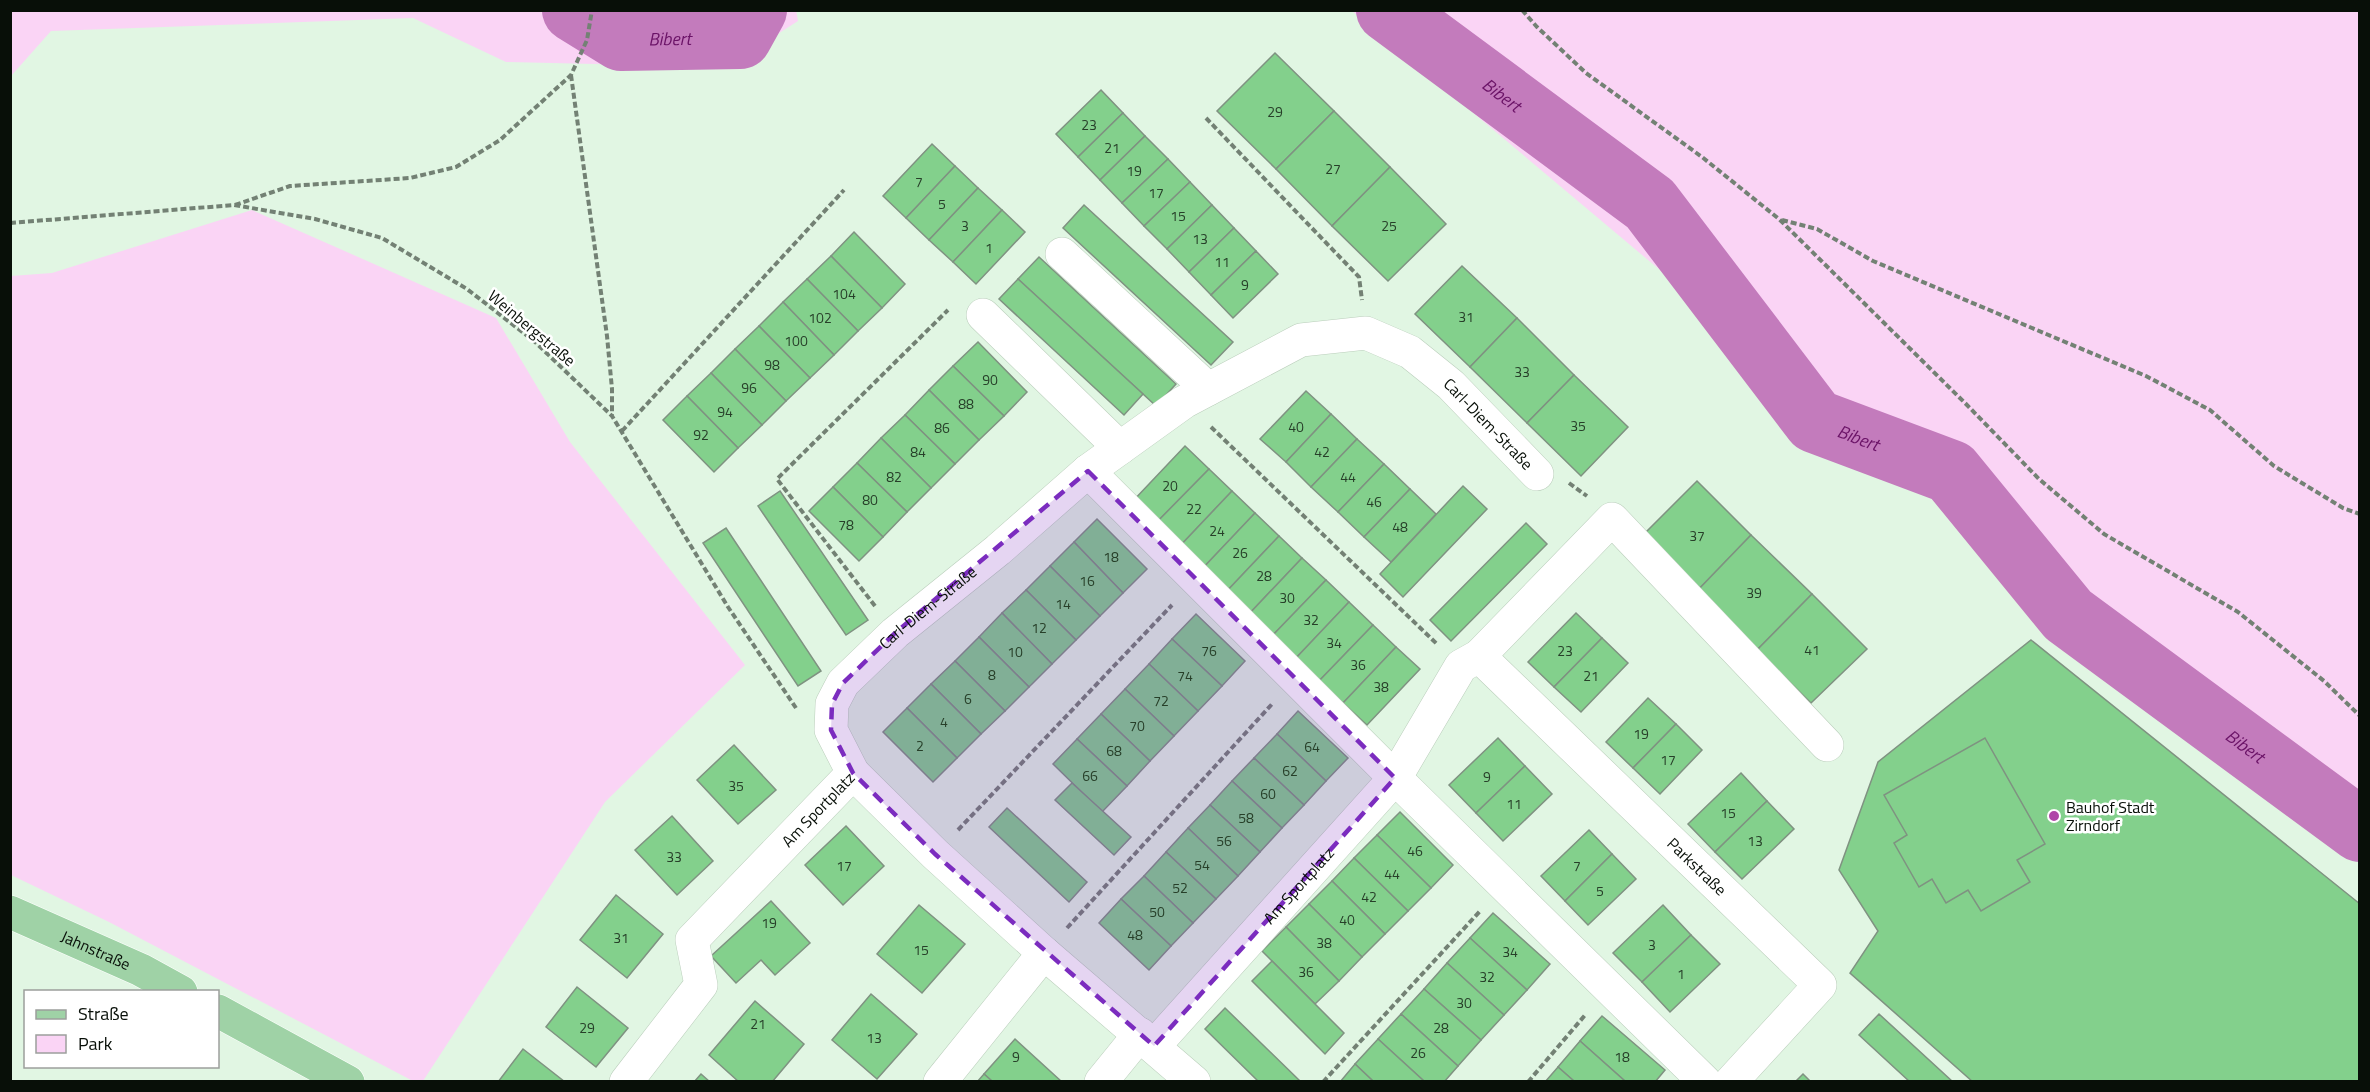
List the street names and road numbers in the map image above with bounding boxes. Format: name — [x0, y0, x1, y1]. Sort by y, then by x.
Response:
street label: Weinbergstraße — [483, 284, 581, 372]
street label: Carl-Diem-Straße — [1439, 372, 1539, 475]
street label: Carl-Diem-Straße — [873, 560, 982, 654]
street label: Am Sportplatz — [776, 766, 860, 852]
street label: Parkstraße — [1662, 832, 1732, 901]
street label: Am Sportplatz — [1257, 842, 1340, 929]
street label: Jahnstraße — [57, 924, 135, 976]

